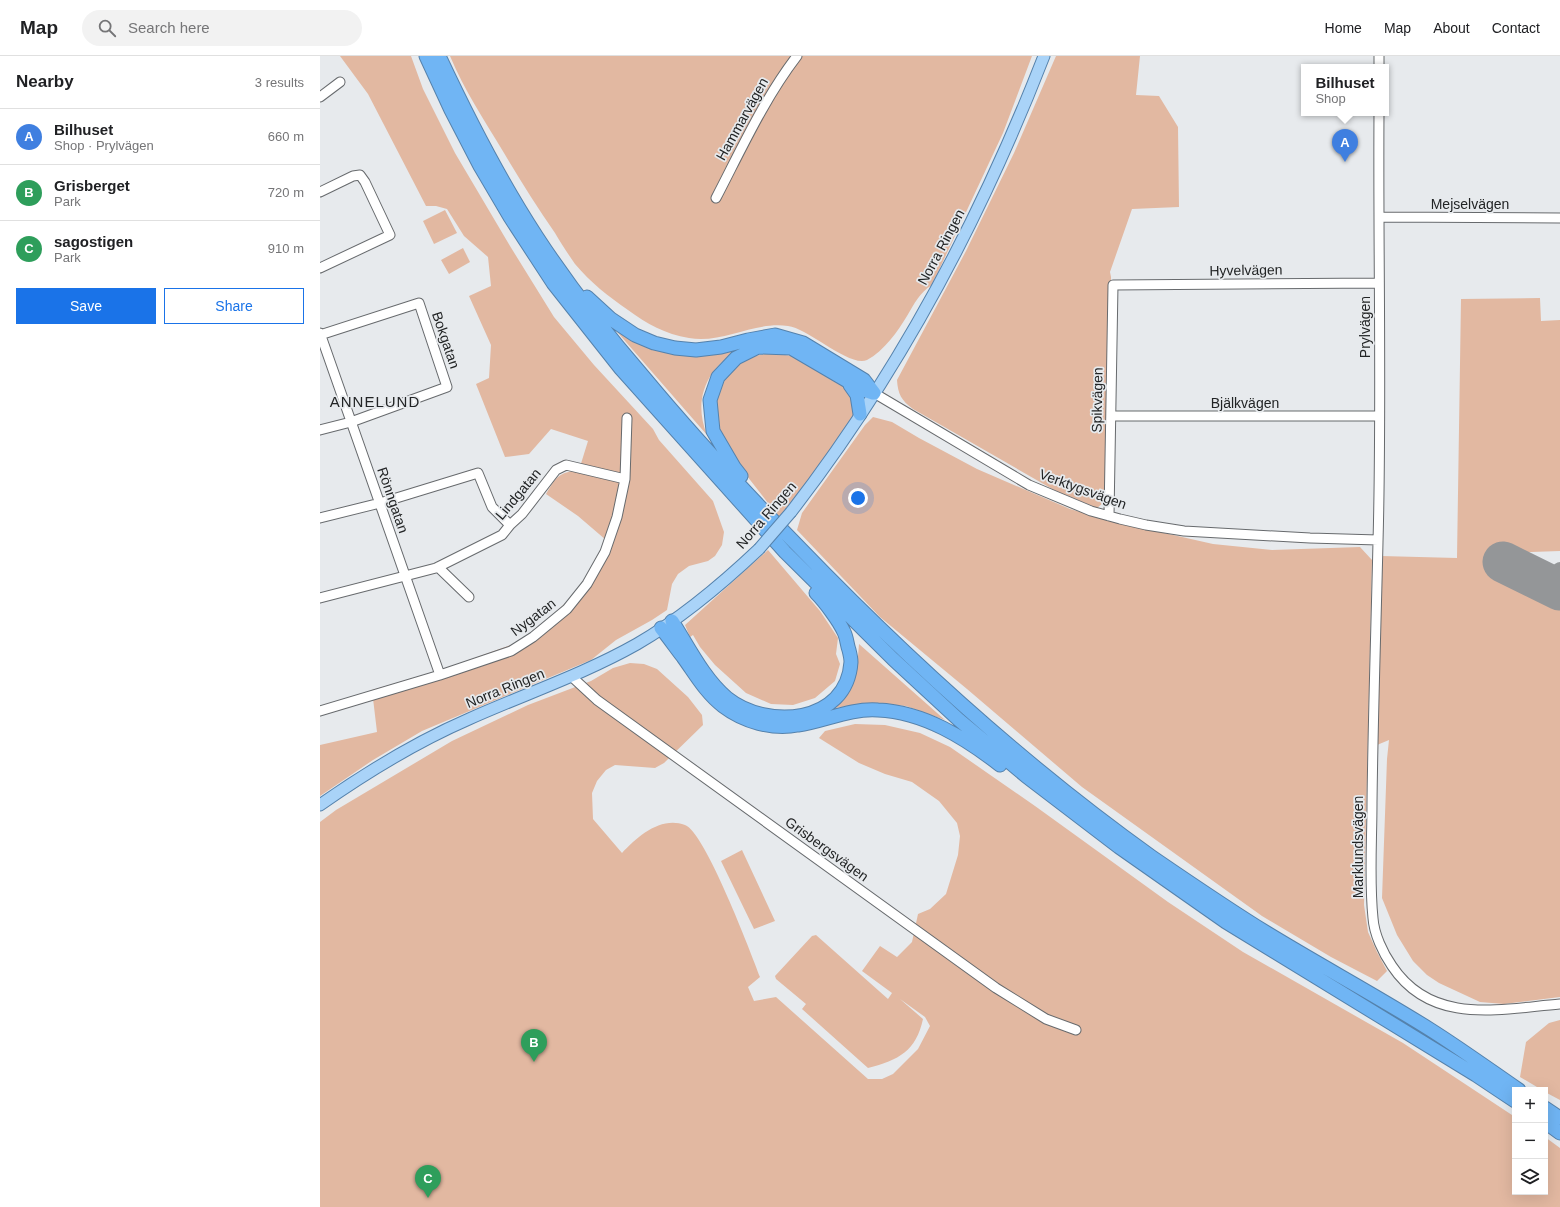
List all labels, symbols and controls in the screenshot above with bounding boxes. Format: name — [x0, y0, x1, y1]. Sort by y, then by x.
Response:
search box — [82, 10, 362, 46]
text: Map — [20, 17, 58, 38]
icon: search — [96, 17, 118, 39]
text: Search here — [128, 19, 210, 36]
text: Home — [1325, 20, 1362, 36]
text: Map — [1384, 20, 1411, 36]
text: About — [1433, 20, 1470, 36]
text: Contact — [1492, 20, 1540, 36]
popup — [1301, 64, 1389, 116]
text: Nearby — [16, 72, 74, 91]
text: Bilhuset — [1315, 74, 1375, 91]
text: 3 results — [255, 75, 304, 90]
street label: Hammarvägen — [713, 75, 771, 163]
text: Shop — [1315, 91, 1346, 106]
text: Bilhuset — [54, 121, 113, 138]
text: A — [24, 129, 34, 144]
text: 660 m — [268, 129, 304, 144]
pin: A — [1332, 129, 1358, 162]
text: Shop · Prylvägen — [54, 138, 154, 153]
text: Grisberget — [54, 177, 130, 194]
text: B — [24, 185, 34, 200]
text: 720 m — [268, 185, 304, 200]
text: Park — [54, 194, 81, 209]
street label: Mejselvägen — [1431, 196, 1509, 212]
street label: Norra Ringen — [914, 206, 968, 288]
text: sagostigen — [54, 233, 133, 250]
text: C — [24, 241, 34, 256]
text: 910 m — [268, 241, 304, 256]
text: Park — [54, 250, 81, 265]
street label: Hyvelvägen — [1209, 261, 1283, 279]
button: Save — [16, 288, 156, 324]
button: Share — [164, 288, 304, 324]
street label: Prylvägen — [1357, 296, 1373, 358]
street label: Bokgatan — [429, 309, 463, 371]
street label: Spikvägen — [1088, 367, 1106, 433]
district label: ANNELUND — [330, 393, 420, 410]
street label: Bjälkvägen — [1211, 395, 1279, 411]
street label: Rönngatan — [374, 465, 412, 535]
street label: Lindgatan — [492, 465, 544, 523]
street label: Verktygsvägen — [1037, 466, 1129, 512]
street label: Norra Ringen — [733, 478, 799, 552]
your location — [848, 488, 868, 508]
street label: Nygatan — [507, 595, 559, 639]
street label: Norra Ringen — [463, 665, 547, 711]
street label: Marklundsvägen — [1350, 796, 1366, 898]
street label: Grisbergsvägen — [782, 813, 872, 885]
pin: B — [521, 1029, 547, 1062]
map controls — [1512, 1087, 1548, 1195]
button: + — [1512, 1087, 1548, 1123]
button: − — [1512, 1123, 1548, 1159]
button: layers — [1512, 1159, 1548, 1195]
pin: C — [415, 1165, 441, 1198]

